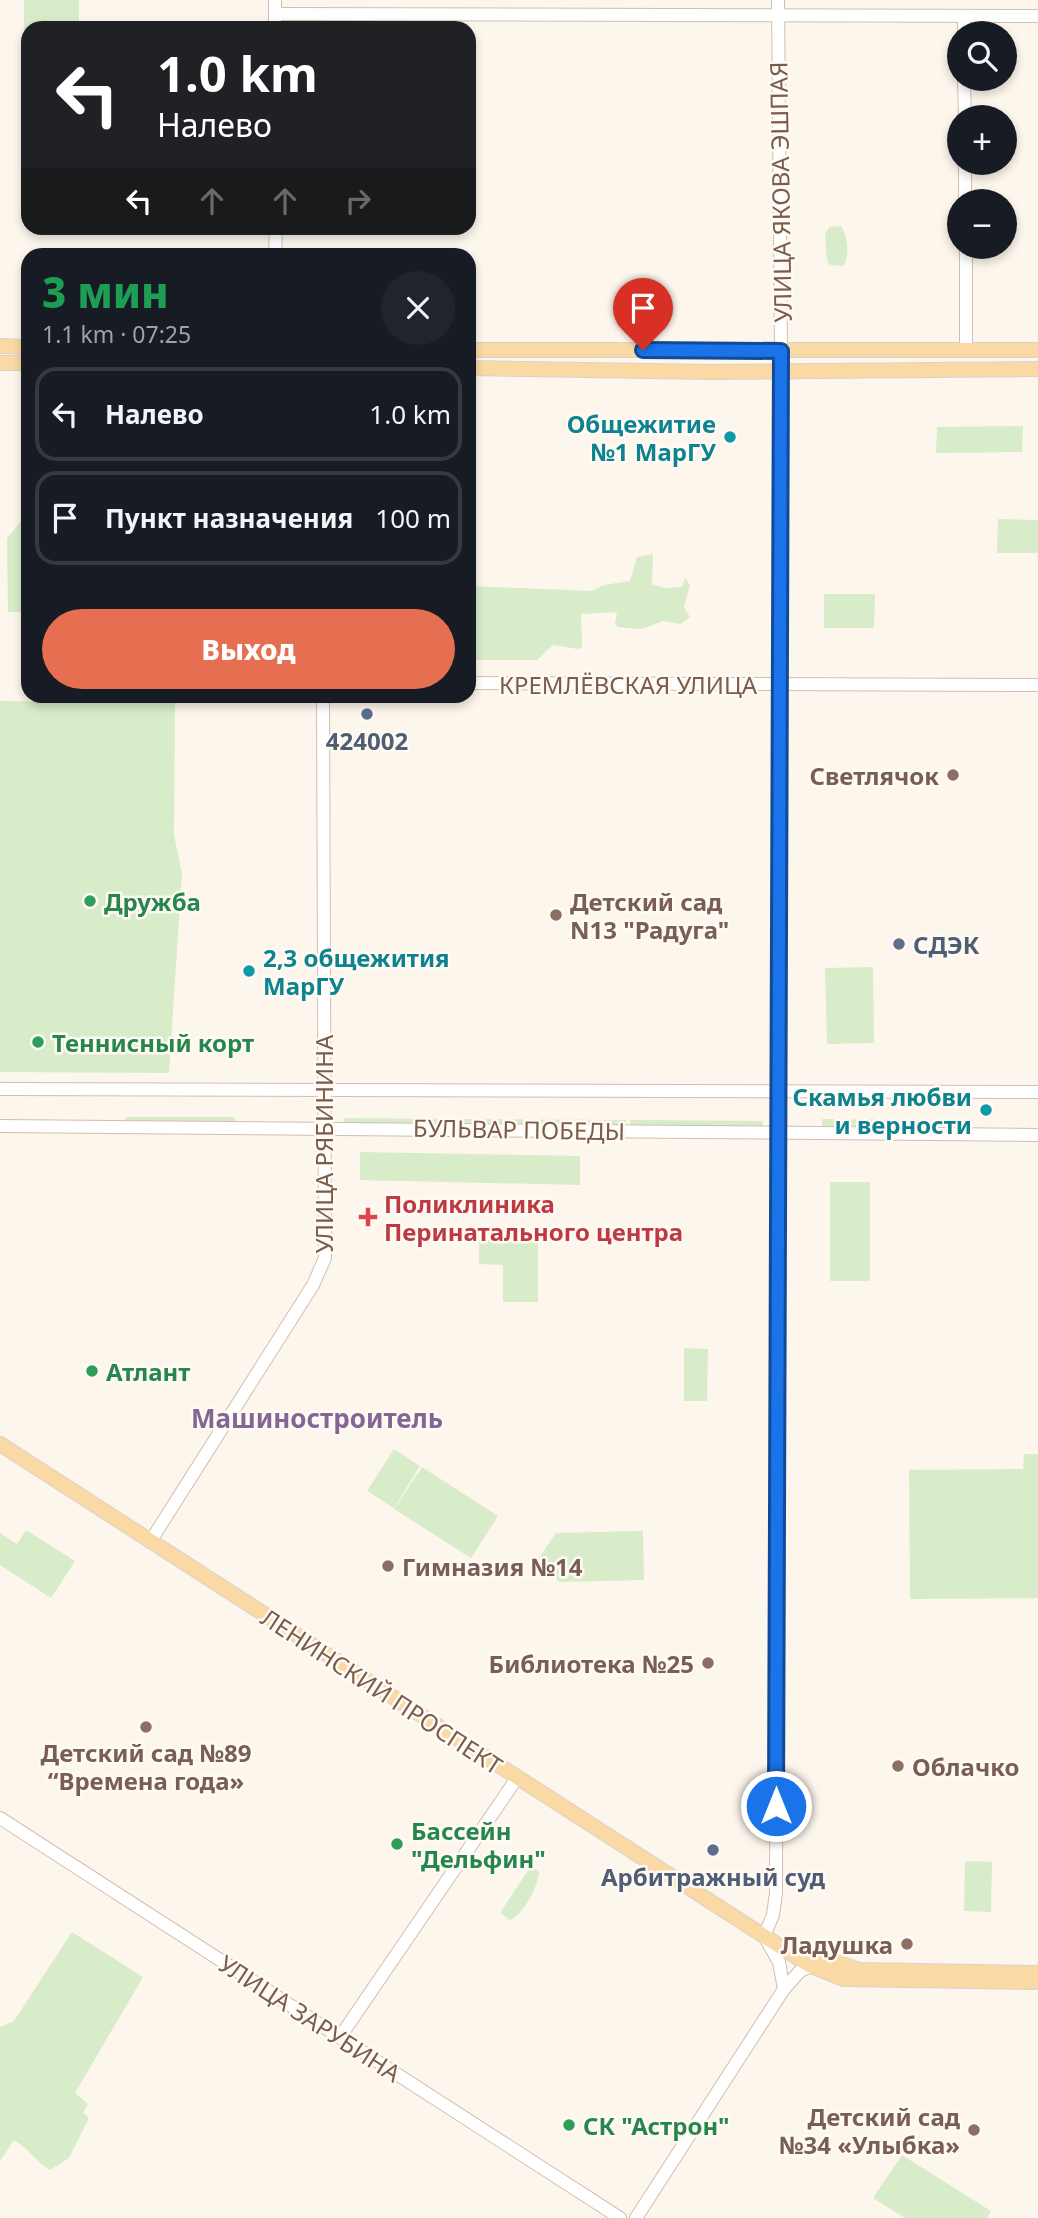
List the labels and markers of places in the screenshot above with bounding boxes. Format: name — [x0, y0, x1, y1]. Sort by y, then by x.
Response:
pin — [613, 278, 673, 350]
place label: Общежитие №1 МарГУ — [567, 407, 717, 468]
marker: Общежитие №1 МарГУ — [722, 429, 738, 445]
marker: 424002 — [359, 706, 375, 722]
place label: 424002 — [326, 724, 408, 757]
place label: Светлячок — [810, 759, 939, 792]
marker: Светлячок — [945, 767, 961, 783]
place label: Дружба — [104, 885, 201, 918]
place label: Детский сад N13 "Радуга" — [570, 885, 729, 946]
marker: Дружба — [82, 893, 98, 909]
marker: Детский сад N13 "Радуга" — [548, 907, 564, 923]
place label: СДЭК — [913, 928, 980, 961]
marker: СДЭК — [891, 936, 907, 952]
place label: 2,3 общежития МарГУ — [263, 941, 450, 1002]
marker: 2,3 общежития МарГУ — [241, 963, 257, 979]
place label: Теннисный корт — [52, 1026, 254, 1059]
marker: Теннисный корт — [30, 1034, 46, 1050]
place label: Скамья любви и верности — [793, 1080, 972, 1141]
marker: Скамья любви и верности — [978, 1102, 994, 1118]
place label: Поликлиника Перинатального центра — [384, 1187, 683, 1248]
marker: Поликлиника Перинатального центра — [358, 1207, 378, 1227]
place label: Атлант — [106, 1355, 190, 1388]
marker: Атлант — [84, 1363, 100, 1379]
place label: Гимназия №14 — [402, 1550, 583, 1583]
marker: Гимназия №14 — [380, 1558, 396, 1574]
place label: Библиотека №25 — [489, 1647, 694, 1680]
marker: Библиотека №25 — [700, 1655, 716, 1671]
marker: Детский сад №89 “Времена года» — [138, 1719, 154, 1735]
place label: Детский сад №89 “Времена года» — [41, 1736, 251, 1797]
place label: Облачко — [912, 1750, 1019, 1783]
marker: Облачко — [890, 1758, 906, 1774]
place label: Бассейн "Дельфин" — [411, 1814, 546, 1875]
marker: Бассейн "Дельфин" — [389, 1836, 405, 1852]
marker: Арбитражный суд — [705, 1842, 721, 1858]
place label: Арбитражный суд — [601, 1860, 826, 1893]
place label: Ладушка — [781, 1928, 893, 1961]
marker: Ладушка — [899, 1936, 915, 1952]
place label: Детский сад №34 «Улыбка» — [779, 2100, 961, 2161]
place label: СК "Астрон" — [583, 2109, 730, 2142]
marker: СК "Астрон" — [561, 2117, 577, 2133]
marker: Детский сад №34 «Улыбка» — [966, 2122, 982, 2138]

